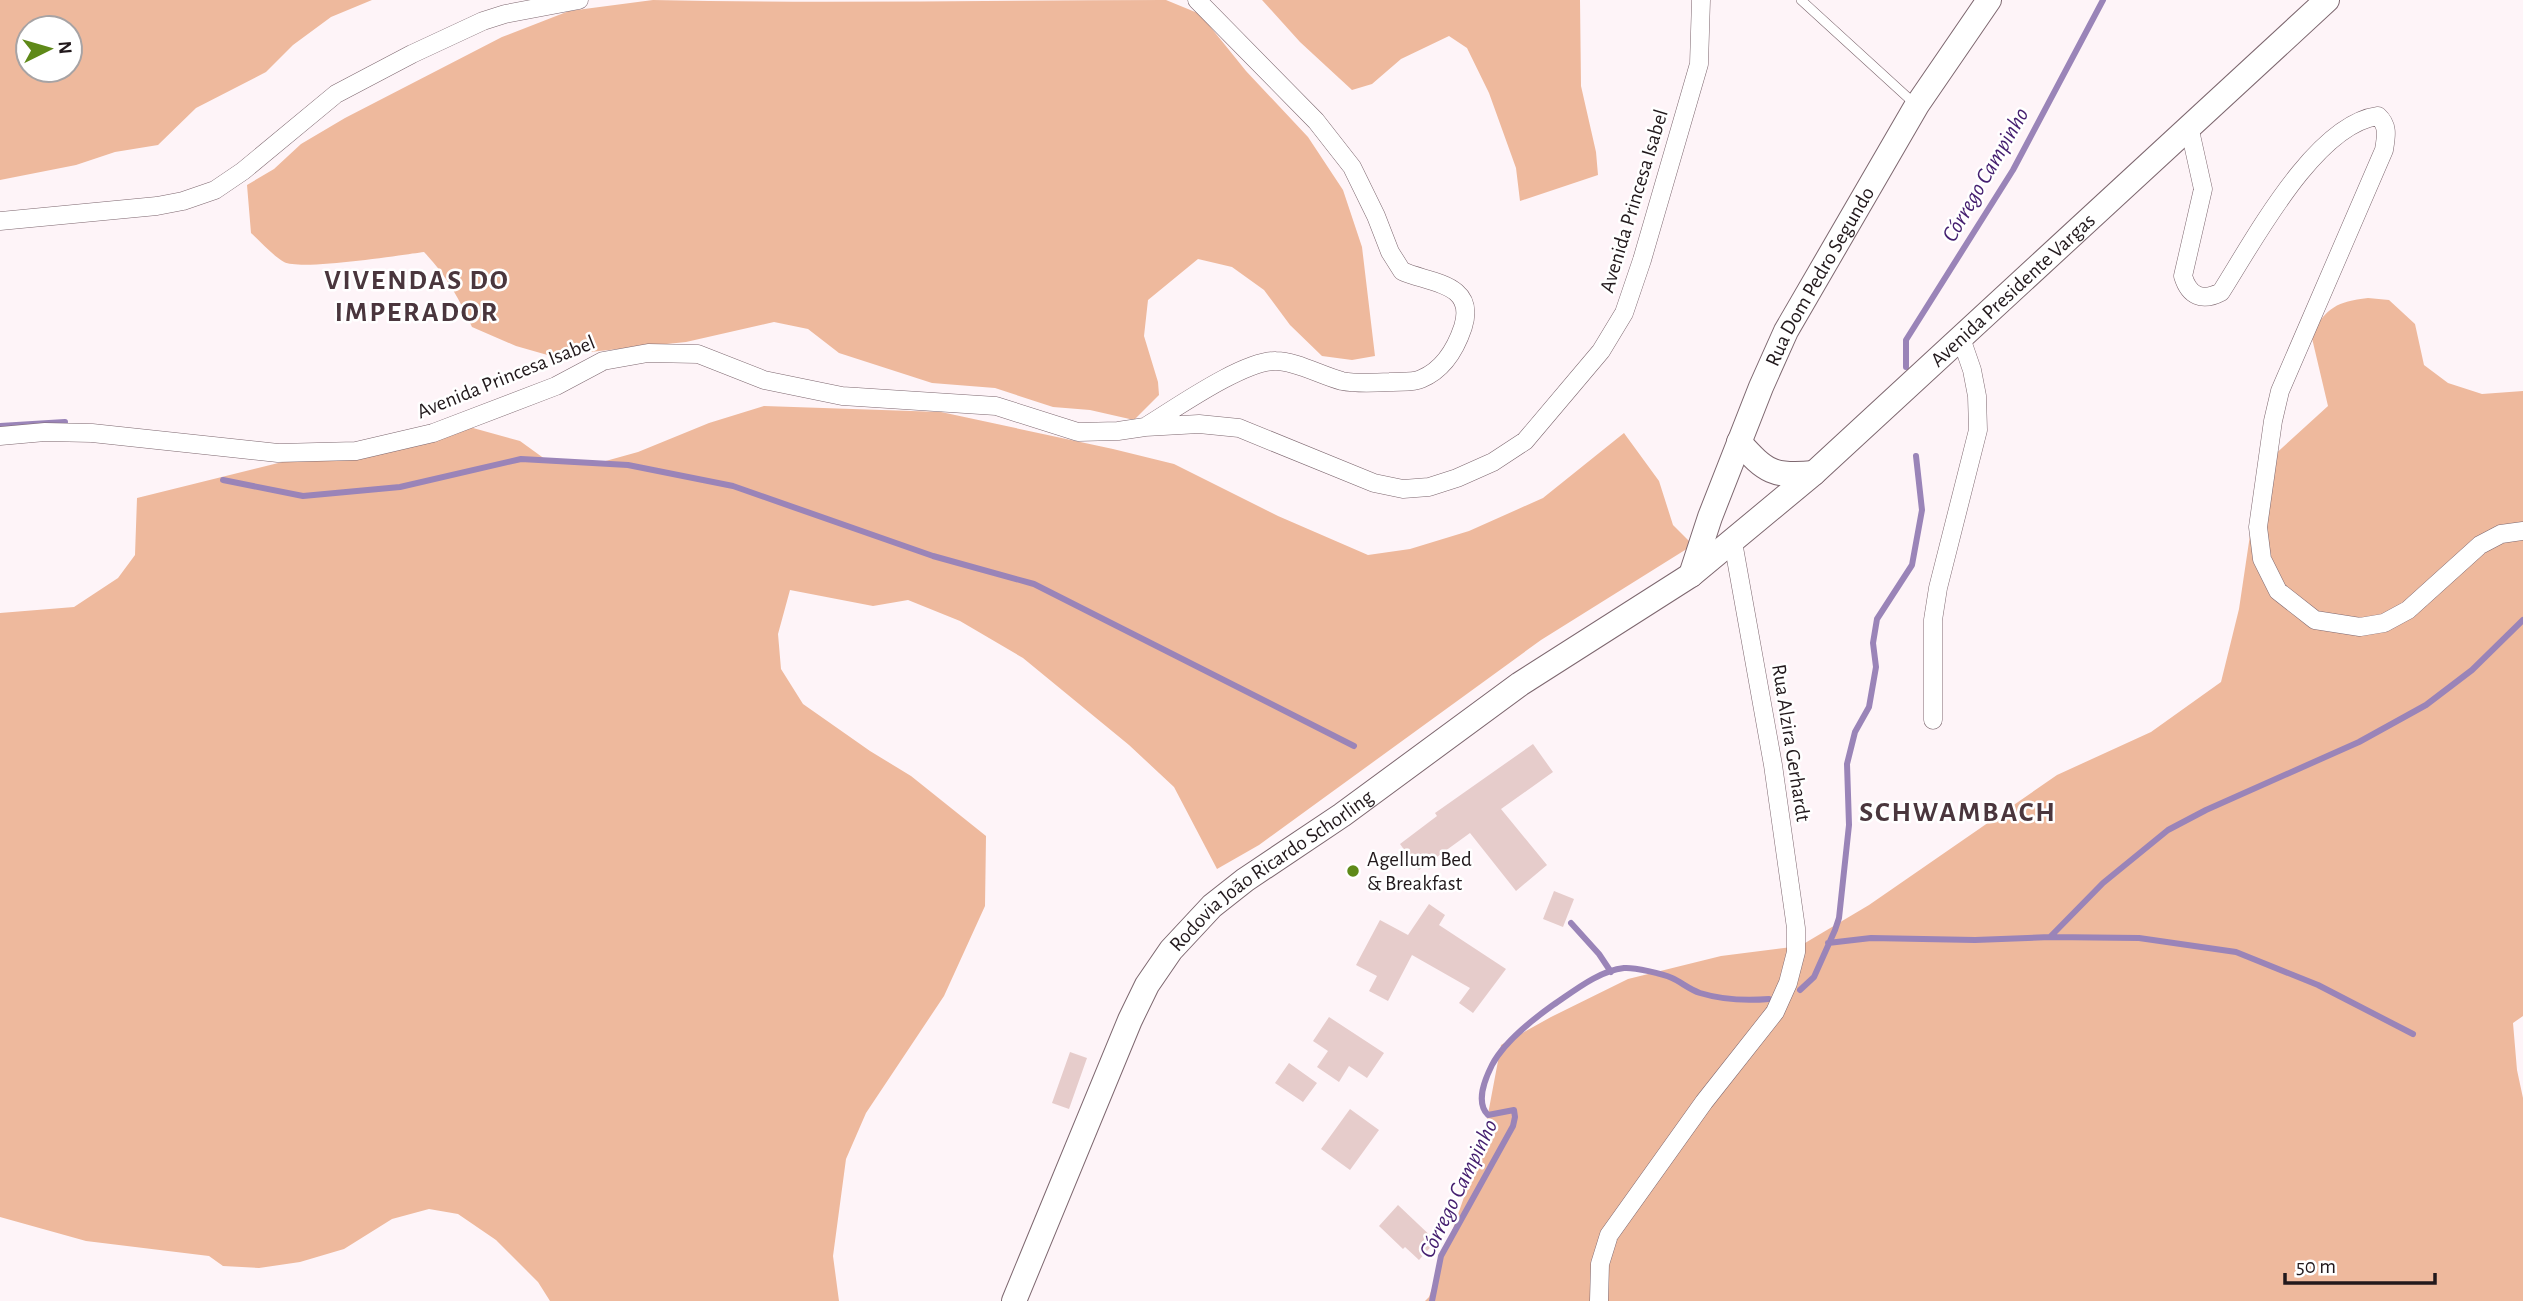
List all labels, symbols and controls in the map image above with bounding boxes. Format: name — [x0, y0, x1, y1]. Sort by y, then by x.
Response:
north arrow — [14, 14, 84, 84]
text: N — [54, 40, 74, 55]
water label: Córrego Campinho — [1938, 104, 2034, 246]
street label: Avenida Princesa Isabel — [1596, 107, 1672, 295]
street label: Rua Dom Pedro Segundo — [1761, 183, 1878, 369]
street label: Avenida Presidente Vargas — [1926, 209, 2099, 371]
district label: VIVENDAS DO IMPERADOR — [324, 267, 510, 327]
street label: Avenida Princesa Isabel — [414, 332, 598, 422]
street label: Rua Alzira Gerhardt — [1768, 663, 1814, 824]
street label: Rodovia João Ricardo Schorling — [1165, 785, 1377, 955]
district label: SCHWAMBACH — [1859, 799, 2057, 827]
place label: Agellum Bed & Breakfast — [1367, 849, 1472, 894]
marker: Agellum Bed & Breakfast — [1345, 863, 1361, 879]
water label: Córrego Campinho — [1416, 1116, 1502, 1262]
scale bar — [2285, 1242, 2436, 1286]
text: 50 m — [2296, 1256, 2336, 1277]

